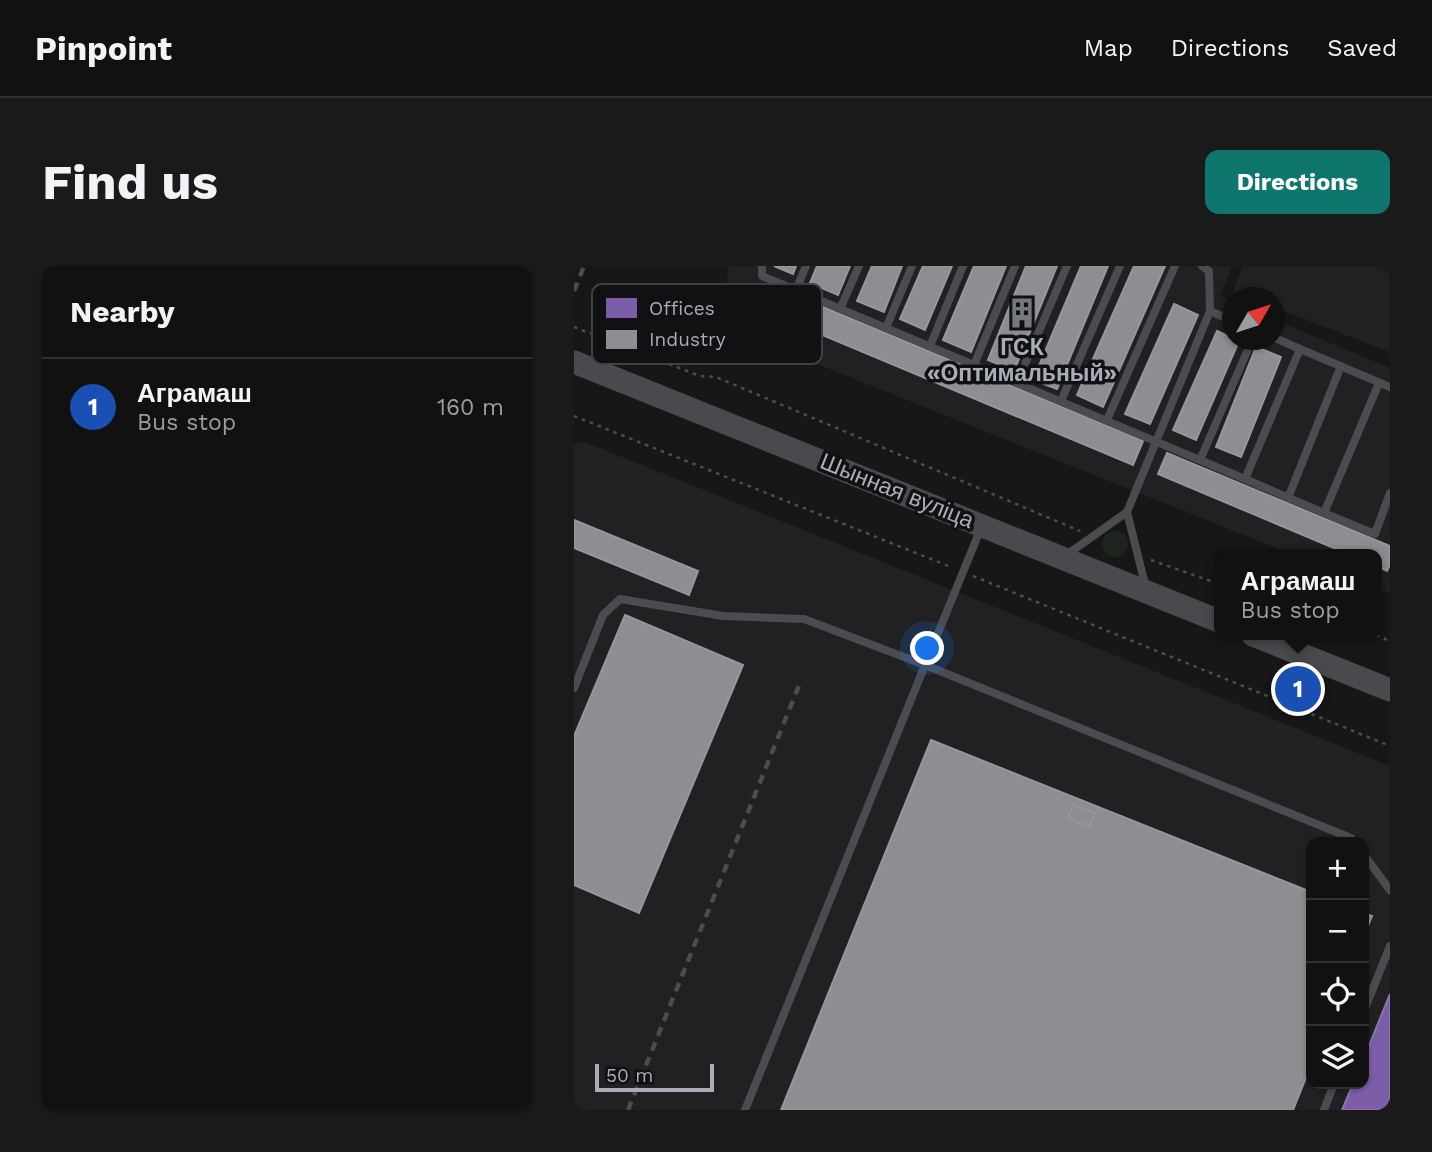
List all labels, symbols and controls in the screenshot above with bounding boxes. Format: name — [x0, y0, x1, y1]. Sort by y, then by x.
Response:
text: Pinpoint — [35, 29, 172, 68]
text: Map — [1084, 34, 1133, 62]
text: Directions — [1171, 34, 1289, 62]
text: Saved — [1327, 34, 1397, 62]
button: Directions — [1205, 150, 1390, 214]
text: Find us — [42, 153, 218, 211]
legend — [592, 284, 822, 364]
north arrow — [1222, 287, 1285, 350]
text: Nearby — [70, 294, 175, 329]
building icon: ГСК «Оптимальный» — [1005, 296, 1039, 330]
text: Offices — [649, 297, 715, 320]
text: Industry — [649, 328, 726, 351]
place label: ГСК «Оптимальный» — [927, 334, 1117, 387]
text: Аграмаш — [137, 378, 252, 408]
text: 1 — [88, 394, 98, 421]
text: 160 m — [437, 394, 504, 421]
text: Bus stop — [137, 409, 236, 436]
street label: Шынная вуліца — [816, 448, 978, 534]
popup — [1214, 549, 1382, 640]
text: Аграмаш — [1241, 566, 1355, 596]
text: Bus stop — [1241, 597, 1340, 624]
your location — [910, 631, 944, 665]
pin: 1 — [1275, 663, 1321, 715]
map controls — [1306, 837, 1369, 1089]
button: + — [1306, 837, 1369, 900]
button: − — [1306, 900, 1369, 963]
button: locate — [1306, 963, 1369, 1026]
button: layers — [1306, 1026, 1369, 1089]
scale bar — [595, 1061, 714, 1093]
text: 50 m — [606, 1064, 653, 1087]

